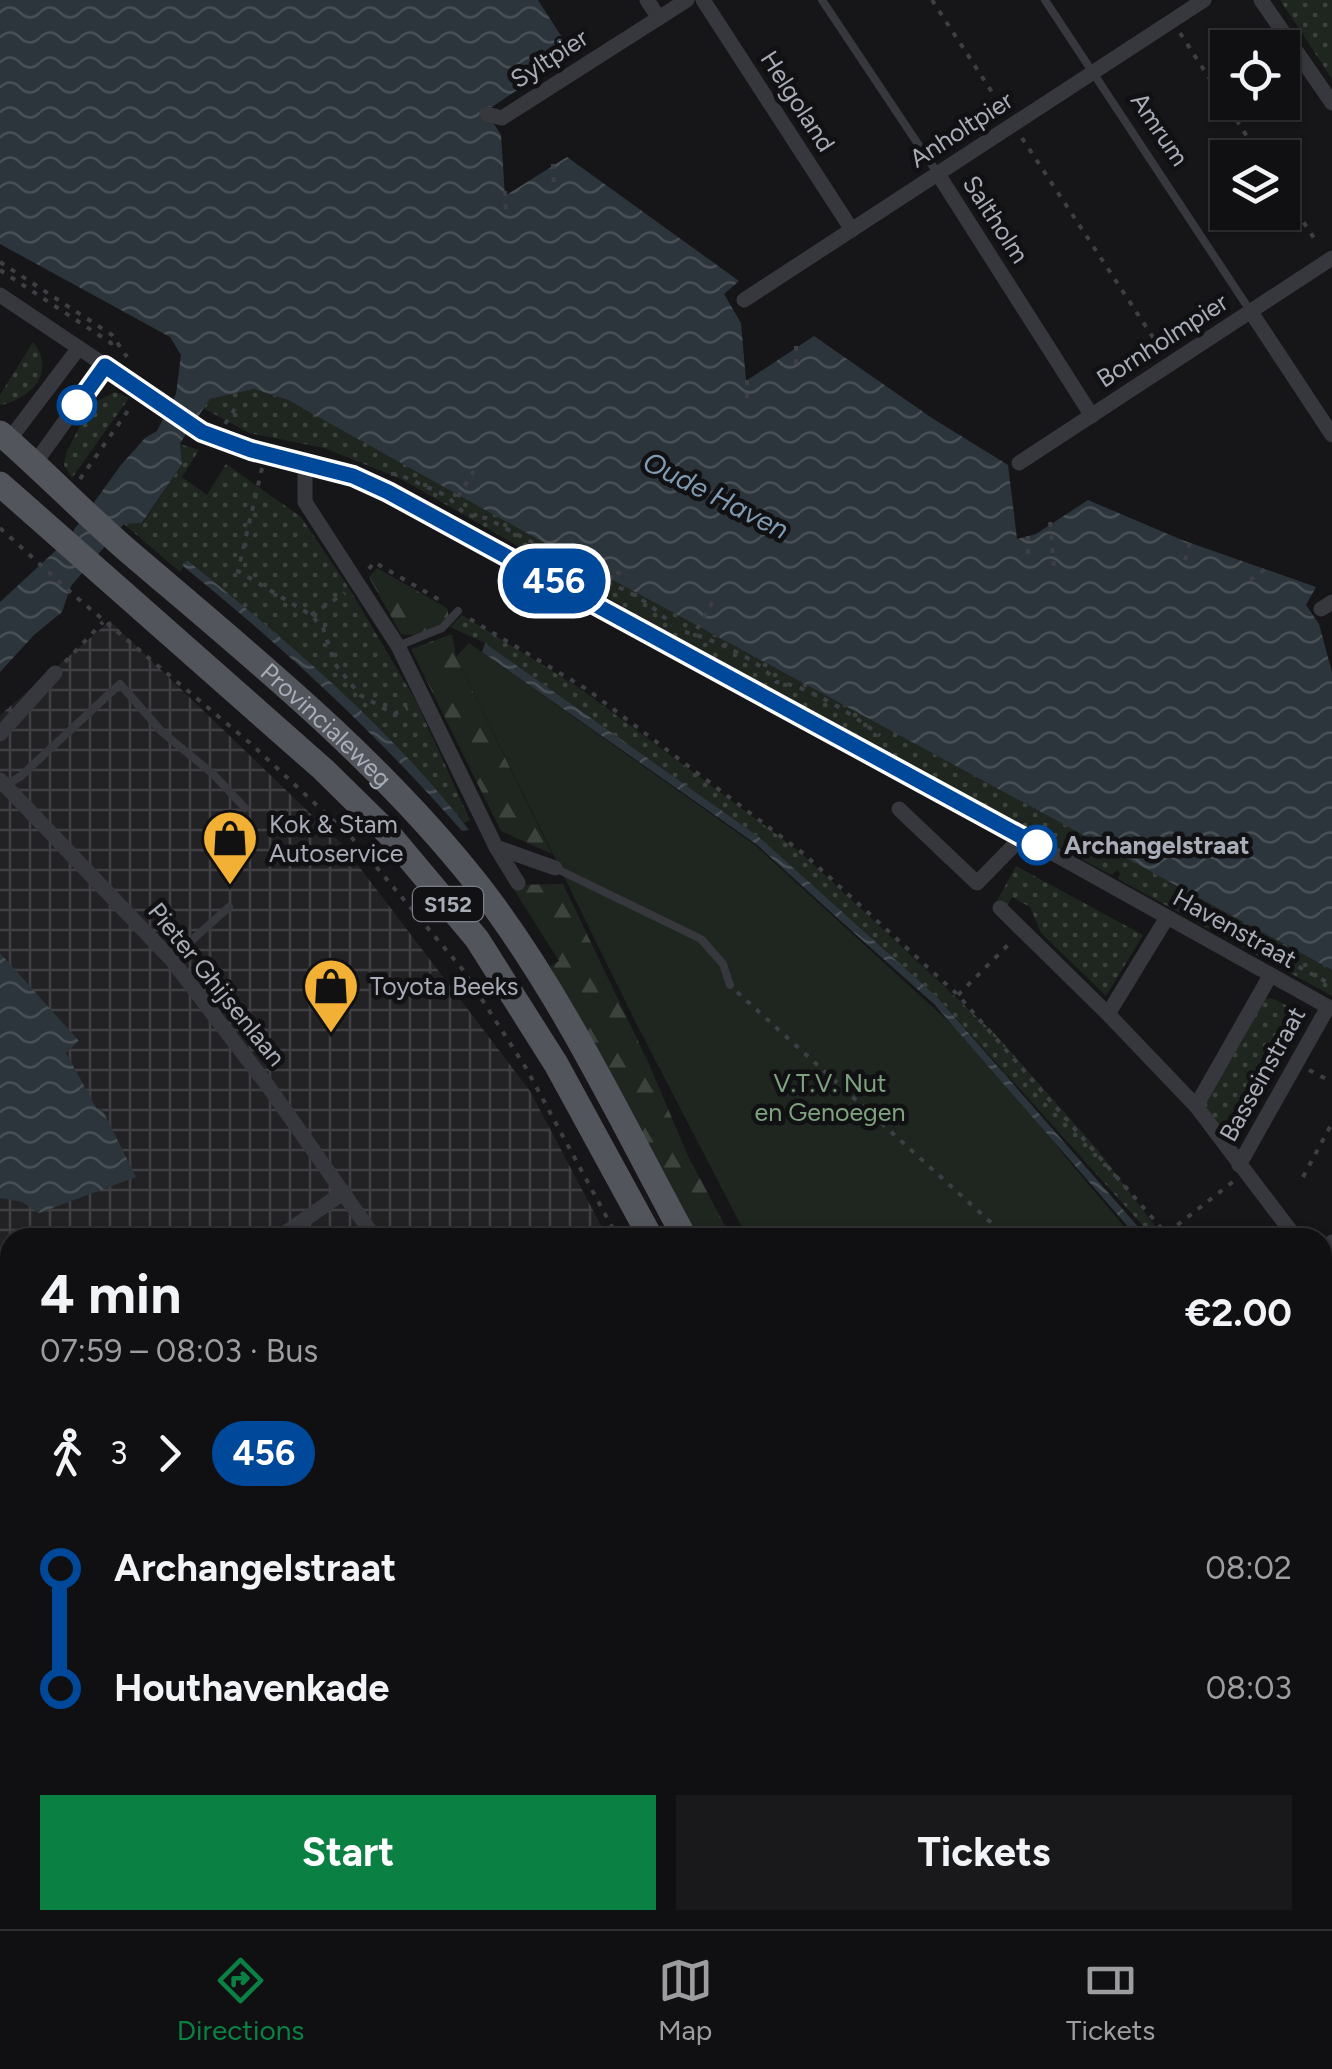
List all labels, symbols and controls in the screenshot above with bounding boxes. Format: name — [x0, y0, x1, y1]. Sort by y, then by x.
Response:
street label: Syltpier — [505, 22, 594, 94]
map controls — [1210, 30, 1300, 230]
button: locate — [1210, 30, 1300, 120]
street label: Helgoland — [754, 45, 842, 157]
street label: Anholtpier — [904, 84, 1019, 173]
street label: Amrum — [1125, 87, 1195, 171]
button: layers — [1210, 140, 1300, 230]
street label: Saltholm — [957, 170, 1035, 268]
street label: Bornholmpier — [1091, 286, 1234, 393]
unlabelled marker — [58, 386, 96, 424]
water label: Oude Haven — [638, 444, 794, 546]
line badge: 456 — [496, 548, 612, 614]
text: 456 — [523, 560, 585, 602]
street label: Provincialeweg — [255, 656, 398, 793]
shop icon: Kok & Stam Autoservice — [200, 808, 260, 887]
place label: Kok & Stam Autoservice — [269, 809, 404, 868]
marker: Archangelstraat — [1018, 826, 1056, 864]
place label: Archangelstraat — [1064, 830, 1250, 860]
street label: Havenstraat — [1168, 882, 1302, 974]
road number: S152 — [413, 887, 483, 921]
street label: Pieter Ghijsenlaan — [142, 896, 292, 1072]
shop icon: Toyota Beeks — [301, 956, 361, 1035]
place label: Toyota Beeks — [370, 971, 518, 1001]
street label: Basseinstraat — [1213, 1001, 1311, 1147]
park label: V.T.V. Nut en Genoegen — [755, 1068, 905, 1127]
text: 4 min — [40, 1261, 182, 1327]
text: €2.00 — [1185, 1290, 1292, 1336]
text: 07:59 – 08:03 · Bus — [40, 1332, 318, 1370]
icon: walk — [40, 1426, 95, 1481]
icon: forward — [142, 1426, 197, 1481]
text: 456 — [232, 1432, 295, 1474]
text: 3 — [110, 1434, 127, 1472]
text: Archangelstraat — [114, 1545, 396, 1591]
text: 08:02 — [1205, 1549, 1292, 1587]
text: Houthavenkade — [114, 1665, 389, 1711]
text: 08:03 — [1206, 1669, 1292, 1707]
button: Start — [40, 1795, 656, 1910]
button: Tickets — [676, 1795, 1292, 1910]
tab: Directions — [177, 1953, 304, 2047]
tab: Map — [658, 1953, 713, 2047]
tab: Tickets — [1066, 1953, 1155, 2047]

